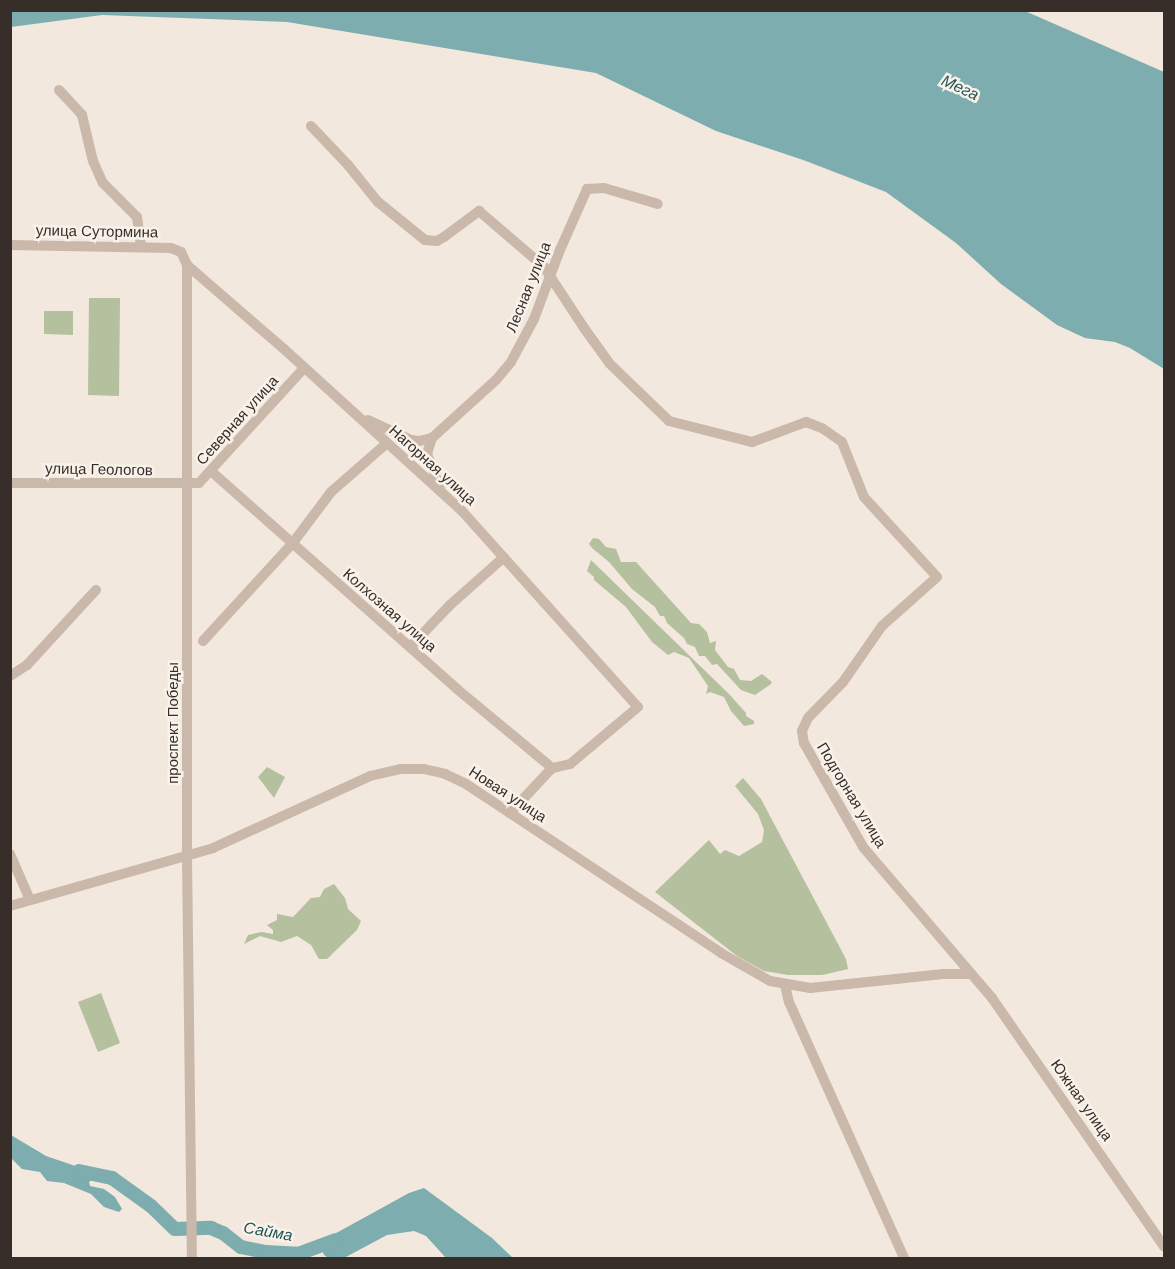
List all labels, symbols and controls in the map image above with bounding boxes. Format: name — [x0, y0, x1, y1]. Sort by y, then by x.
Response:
water label: Мега — [938, 71, 982, 105]
street label: улица Сутормина — [36, 221, 158, 241]
street label: Лесная улица — [502, 239, 554, 335]
street label: Северная улица — [192, 372, 282, 468]
street label: Нагорная улица — [386, 421, 480, 509]
street label: улица Геологов — [45, 459, 153, 479]
street label: Колхозная улица — [340, 564, 440, 656]
street label: проспект Победы — [164, 662, 182, 784]
street label: Подгорная улица — [814, 739, 890, 851]
street label: Новая улица — [466, 762, 550, 826]
street label: Южная улица — [1047, 1056, 1117, 1144]
water label: Сайма — [242, 1218, 294, 1246]

